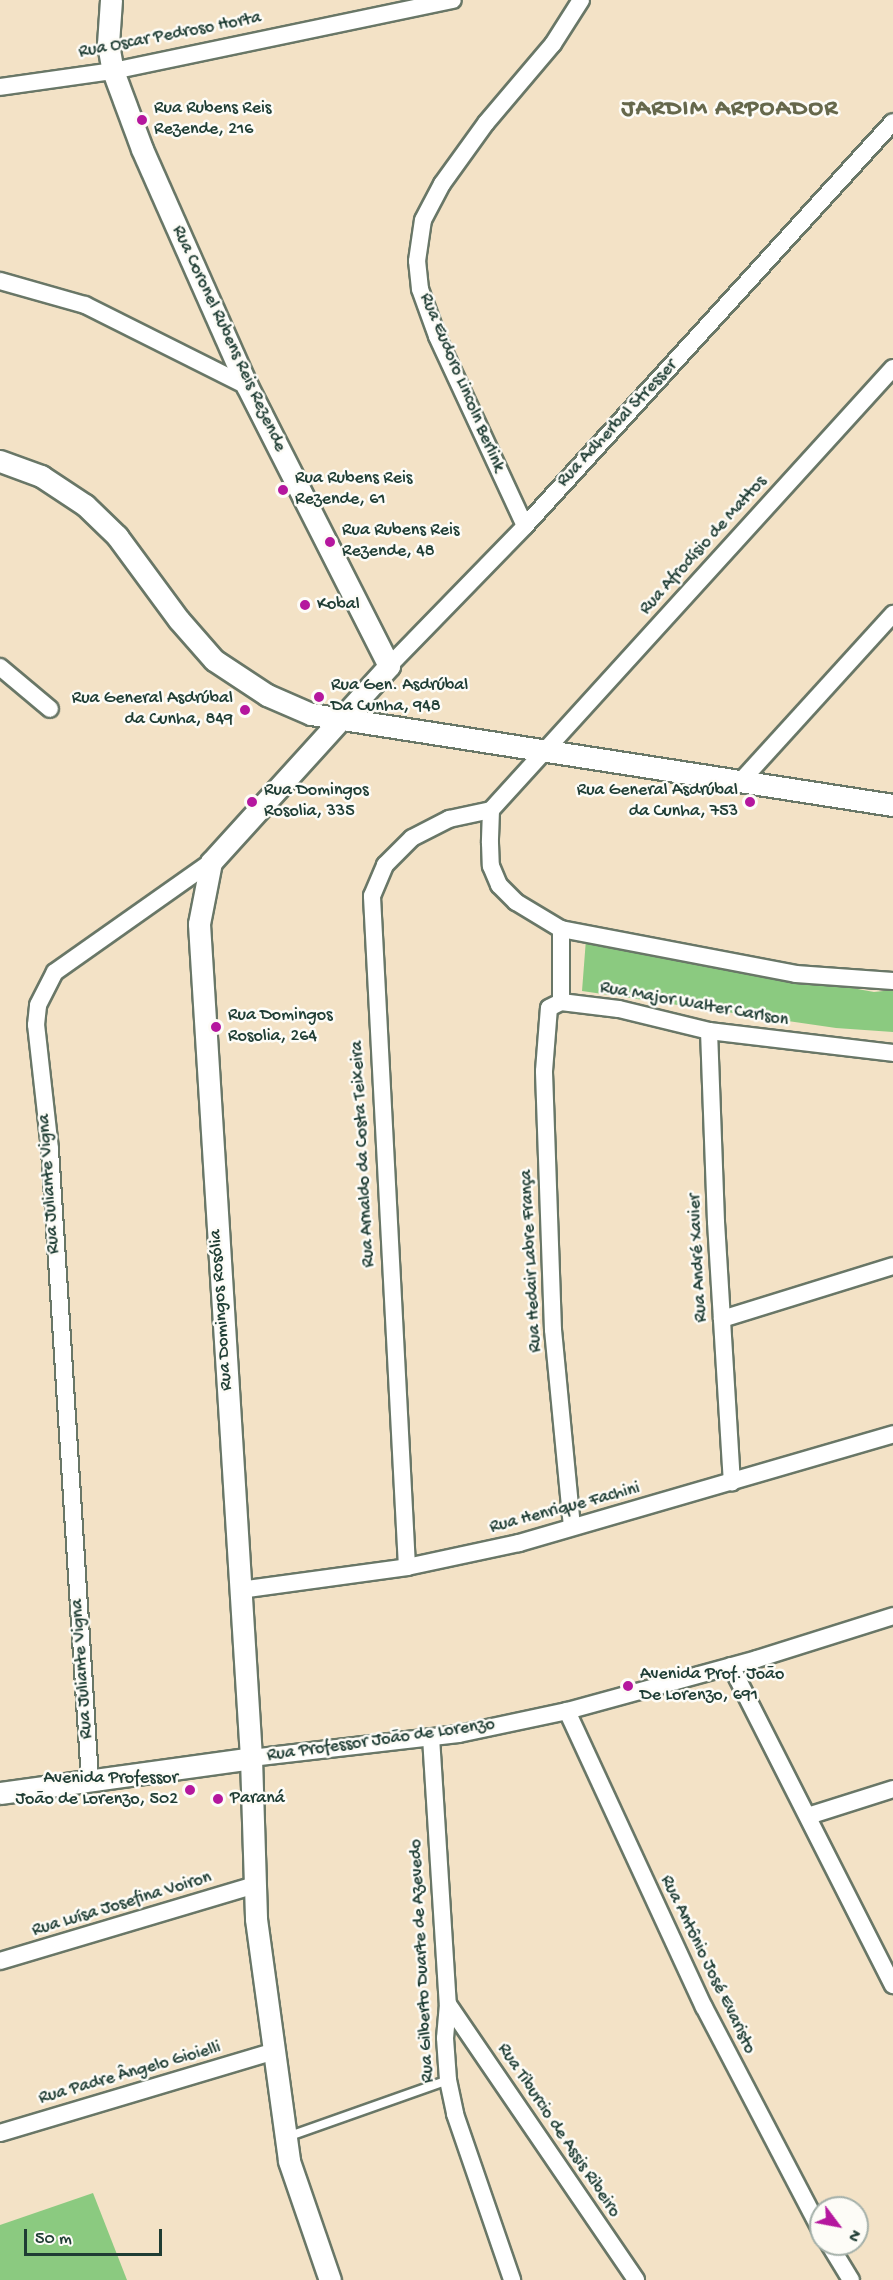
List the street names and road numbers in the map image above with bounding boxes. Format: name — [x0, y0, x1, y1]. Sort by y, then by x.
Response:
street label: Rua Oscar Pedroso Horta — [77, 8, 263, 64]
street label: Rua Coronel Rubens Reis Rezende — [166, 223, 290, 455]
street label: Rua Eudoro Lincoln Berlink — [413, 290, 509, 476]
street label: Rua Adherbal Stresser — [553, 356, 683, 492]
street label: Rua Afrodísio de Mattos — [636, 472, 772, 620]
street label: Rua Major Walter Carlson — [598, 978, 790, 1032]
street label: Rua Arnaldo da Costa Teixeira — [347, 1040, 381, 1268]
street label: Rua Juliante Vigna — [34, 1113, 66, 1255]
street label: Rua Hedair Labre França — [516, 1169, 548, 1353]
street label: Rua André Xavier — [685, 1193, 713, 1323]
street label: Rua Domingos Rosólia — [206, 1229, 238, 1391]
street label: Rua Henrique Fachini — [488, 1479, 642, 1539]
street label: Rua Juliante Vigna — [67, 1598, 99, 1740]
street label: Rua Professor João de Lorenzo — [266, 1714, 496, 1768]
street label: Rua Gilberto Duarte de Azevedo — [406, 1839, 440, 2083]
street label: Rua Luísa Josefina Voiron — [30, 1867, 214, 1943]
street label: Rua Antônio José Evaristo — [654, 1872, 760, 2058]
street label: Rua Padre Ângelo Gioielli — [36, 2038, 224, 2110]
street label: Rua Tiburcio de Assis Ribeiro — [492, 2040, 624, 2222]

